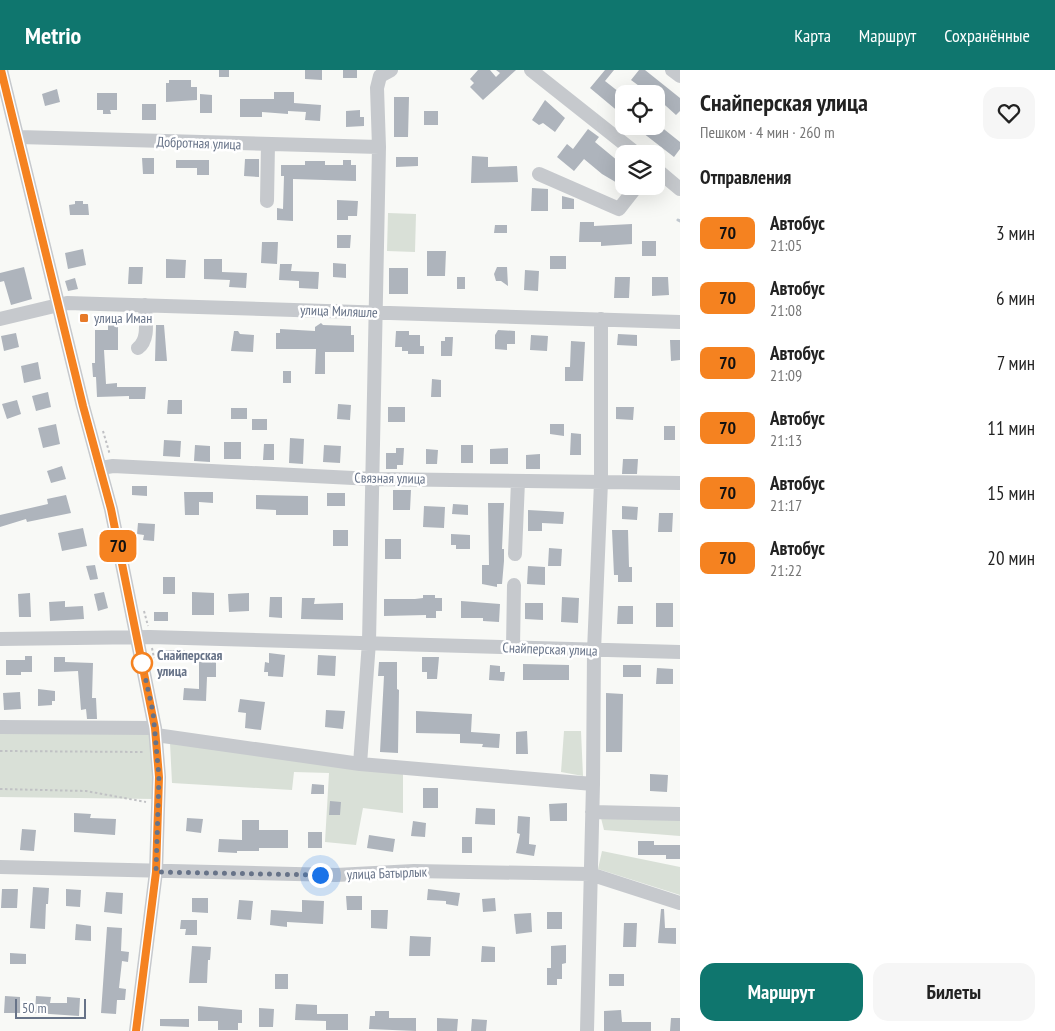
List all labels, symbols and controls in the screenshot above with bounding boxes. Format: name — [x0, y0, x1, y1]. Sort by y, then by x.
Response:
text: Metrio — [25, 20, 81, 51]
text: Карта — [794, 24, 831, 47]
text: Маршрут — [859, 24, 916, 47]
text: Сохранённые — [944, 24, 1030, 47]
map controls — [615, 85, 665, 195]
button: locate — [615, 85, 665, 135]
text: Снайперская улица — [700, 87, 868, 118]
button: heart — [983, 87, 1035, 139]
text: Пешком · 4 мин · 260 m — [700, 122, 835, 142]
street label: Добротная улица — [156, 133, 242, 153]
button: layers — [615, 145, 665, 195]
text: Отправления — [700, 165, 791, 189]
text: Автобус — [770, 211, 825, 235]
text: 70 — [719, 221, 736, 244]
text: 3 мин — [996, 221, 1035, 245]
text: 21:05 — [770, 235, 802, 255]
text: Автобус — [770, 276, 825, 300]
text: 70 — [719, 286, 736, 309]
text: 6 мин — [996, 286, 1035, 310]
text: 21:08 — [770, 300, 802, 320]
street label: улица Миляшле — [300, 301, 378, 321]
place label: улица Иман — [94, 309, 152, 327]
marker: улица Иман — [78, 312, 90, 324]
text: Автобус — [770, 341, 825, 365]
text: 70 — [719, 351, 736, 374]
text: 7 мин — [997, 351, 1035, 375]
text: 21:09 — [770, 365, 802, 385]
text: Автобус — [770, 406, 825, 430]
text: 70 — [719, 416, 736, 439]
text: 11 мин — [987, 416, 1035, 440]
text: 21:13 — [770, 430, 802, 450]
street label: Связная улица — [354, 468, 426, 488]
text: Автобус — [770, 471, 825, 495]
text: 70 — [719, 481, 736, 504]
text: 15 мин — [987, 481, 1035, 505]
text: 21:17 — [770, 495, 802, 515]
line badge: 70 — [96, 530, 140, 562]
text: 70 — [109, 534, 127, 557]
text: Автобус — [770, 536, 825, 560]
text: 70 — [719, 546, 736, 569]
text: 20 мин — [987, 546, 1035, 570]
text: 21:22 — [770, 560, 802, 580]
street label: Снайперская улица — [502, 638, 598, 660]
place label: Снайперская улица — [156, 646, 223, 680]
marker: Снайперская улица — [131, 652, 153, 674]
your location — [308, 863, 333, 888]
street label: улица Батырлык — [347, 863, 428, 883]
button: Маршрут — [700, 963, 863, 1021]
button: Билеты — [873, 963, 1035, 1021]
scale bar — [15, 996, 86, 1019]
text: 50 m — [22, 999, 47, 1017]

